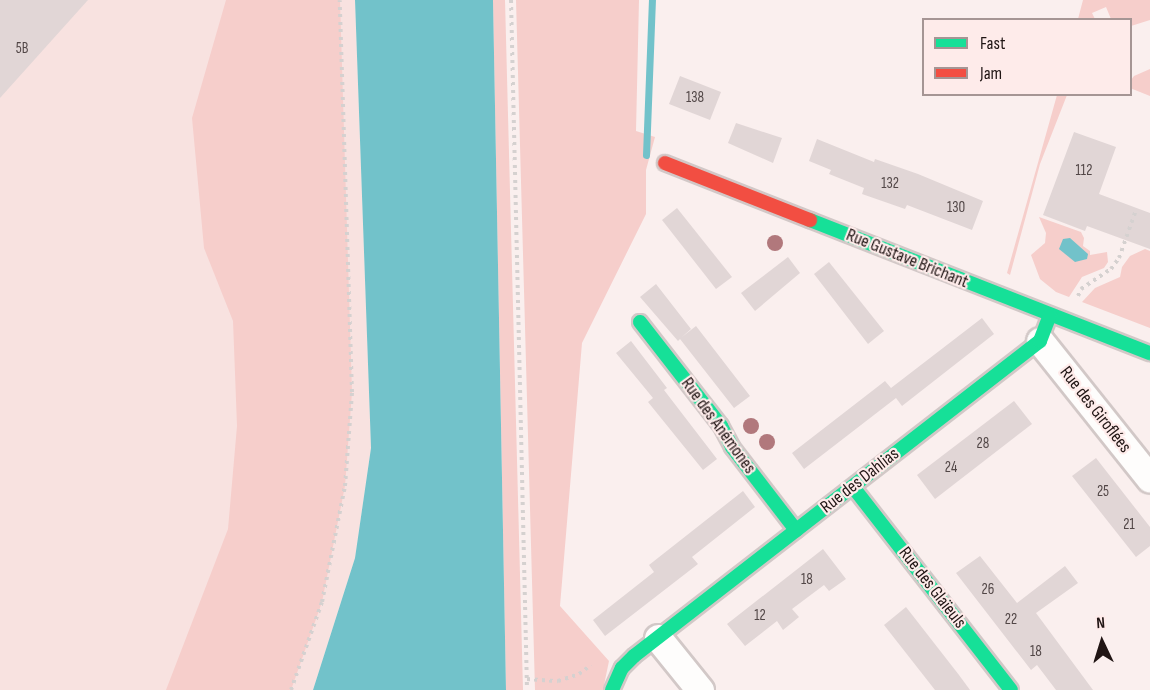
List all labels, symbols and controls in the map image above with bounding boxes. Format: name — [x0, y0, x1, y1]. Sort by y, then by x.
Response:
legend — [922, 18, 1132, 96]
text: Fast — [980, 33, 1005, 54]
house number: 5B — [16, 40, 28, 58]
text: Jam — [980, 63, 1002, 84]
house number: 138 — [686, 89, 704, 107]
house number: 112 — [1076, 162, 1092, 180]
house number: 132 — [881, 175, 899, 193]
house number: 130 — [947, 199, 965, 217]
street label: Rue Gustave Brichant — [843, 225, 971, 293]
street label: Rue des Giroflées — [1055, 363, 1135, 457]
street label: Rue des Anémones — [676, 374, 760, 478]
house number: 28 — [977, 435, 989, 453]
street label: Rue des Dahlias — [816, 444, 904, 518]
house number: 24 — [945, 459, 957, 477]
house number: 25 — [1097, 483, 1109, 501]
house number: 21 — [1123, 516, 1135, 534]
street label: Rue des Glaïeuls — [894, 543, 970, 633]
house number: 18 — [801, 571, 813, 589]
house number: 26 — [982, 581, 994, 599]
house number: 12 — [754, 607, 766, 625]
house number: 22 — [1005, 611, 1017, 629]
north arrow — [1072, 612, 1132, 672]
text: N — [1096, 614, 1106, 633]
house number: 18 — [1030, 643, 1042, 661]

